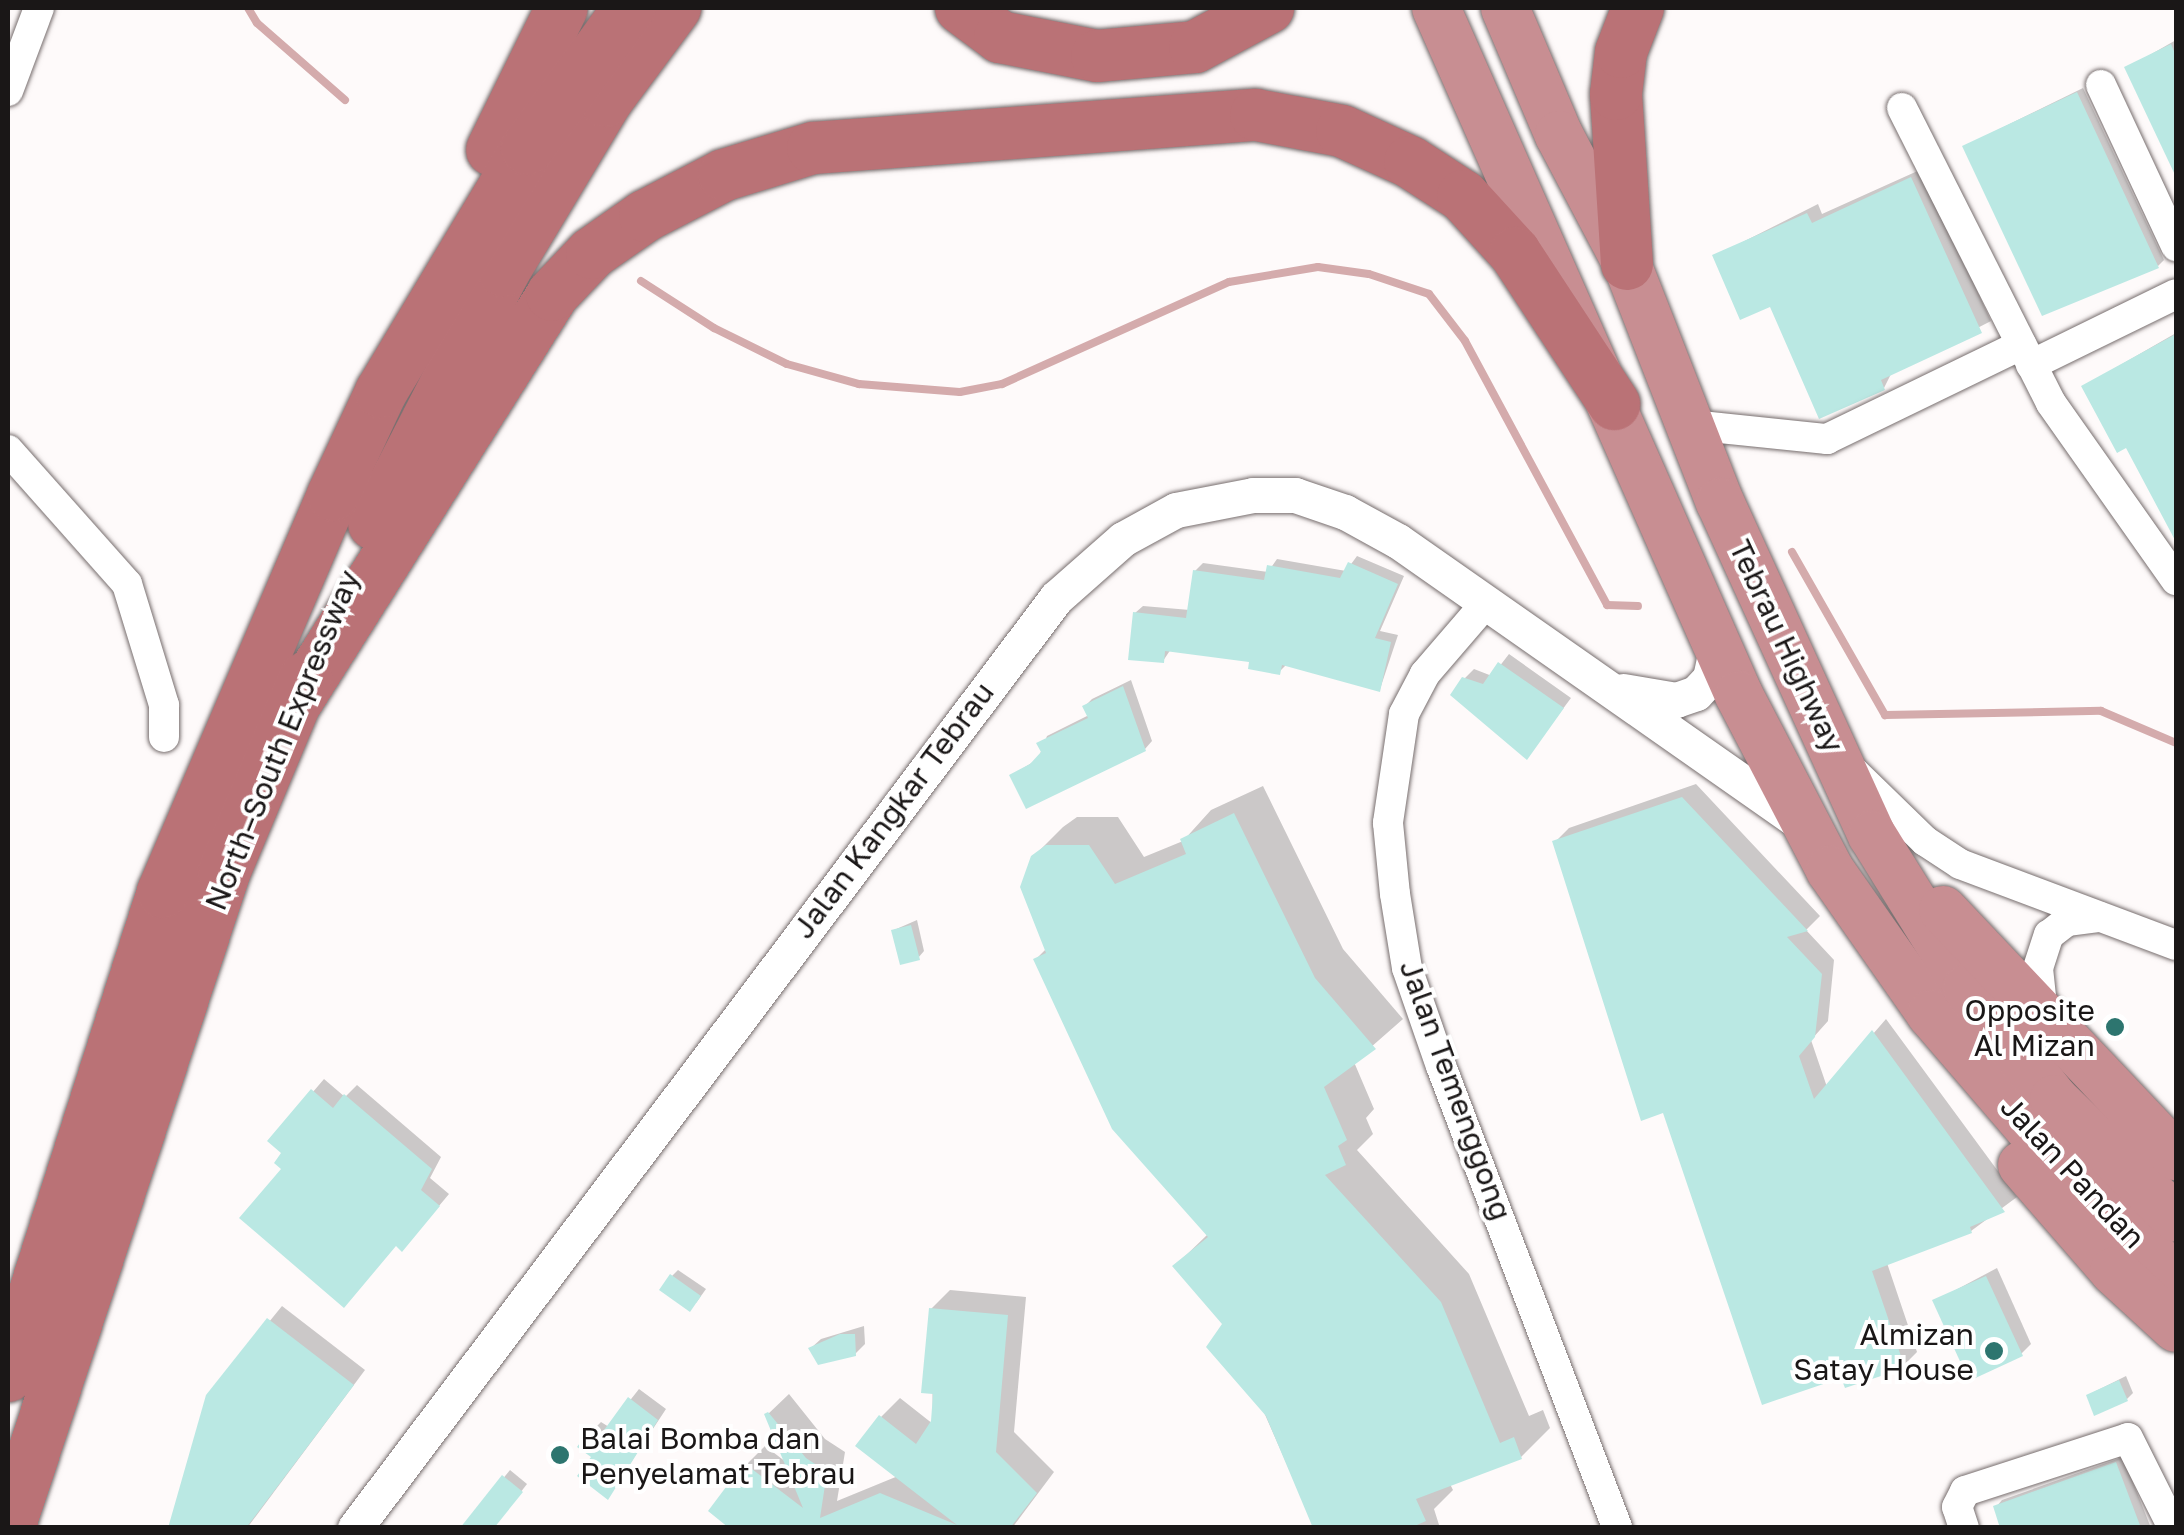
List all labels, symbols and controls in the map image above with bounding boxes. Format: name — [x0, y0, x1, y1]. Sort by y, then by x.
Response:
street label: Tebrau Highway — [1722, 534, 1852, 758]
street label: North–South Expressway — [197, 565, 367, 915]
street label: Jalan Kangkar Tebrau — [785, 675, 1001, 945]
street label: Jalan Temenggong — [1392, 955, 1520, 1225]
place label: Opposite Al Mizan — [1965, 992, 2095, 1062]
marker: Opposite Al Mizan — [2104, 1016, 2126, 1038]
street label: Jalan Pandan — [1993, 1089, 2153, 1255]
place label: Almizan Satay House — [1793, 1316, 1974, 1386]
marker: Almizan Satay House — [1983, 1340, 2005, 1362]
place label: Balai Bomba dan Penyelamat Tebrau — [580, 1420, 856, 1490]
marker: Balai Bomba dan Penyelamat Tebrau — [549, 1444, 571, 1466]

